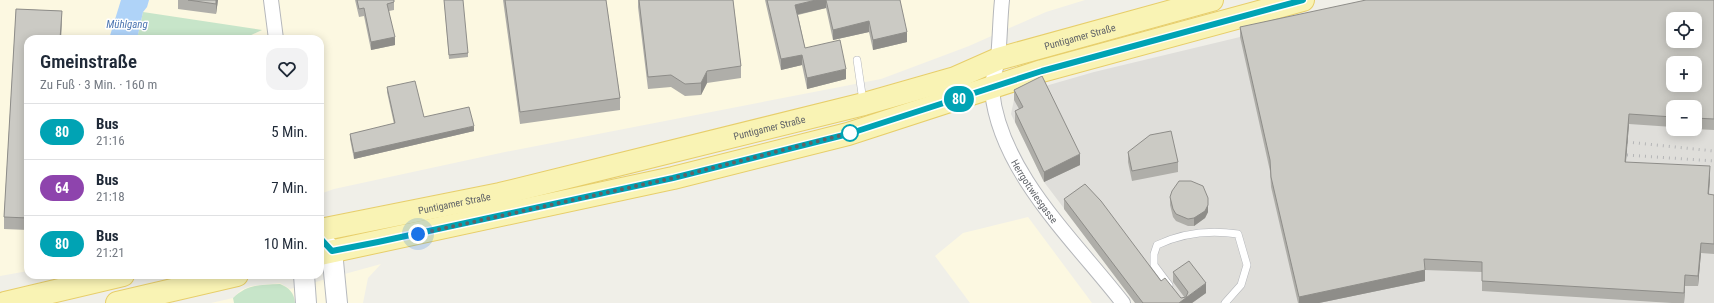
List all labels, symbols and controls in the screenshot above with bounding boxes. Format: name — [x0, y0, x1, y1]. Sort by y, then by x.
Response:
map controls — [1666, 12, 1702, 136]
button: locate — [1666, 12, 1702, 48]
water label: Mühlgang — [106, 18, 149, 31]
street label: Puntigamer Straße — [1043, 22, 1117, 52]
button: heart — [266, 48, 308, 90]
text: Gmeinstraße — [40, 50, 137, 73]
button: + — [1666, 56, 1702, 92]
text: Zu Fuß · 3 Min. · 160 m — [40, 77, 157, 92]
line badge: 80 — [941, 86, 977, 112]
text: 80 — [952, 91, 966, 107]
button: − — [1666, 100, 1702, 136]
street label: Puntigamer Straße — [732, 114, 807, 142]
text: Bus — [96, 115, 119, 133]
text: 5 Min. — [271, 123, 308, 141]
text: 80 — [55, 124, 69, 140]
unlabelled marker — [841, 124, 859, 142]
text: 21:16 — [96, 133, 125, 148]
street label: Herrgottwiesgasse — [1009, 158, 1060, 226]
text: Bus — [96, 171, 119, 189]
text: 7 Min. — [271, 179, 308, 197]
text: 64 — [55, 180, 69, 196]
text: 21:18 — [96, 189, 125, 204]
street label: Puntigamer Straße — [417, 191, 492, 216]
your location — [408, 224, 428, 244]
text: Bus — [96, 227, 119, 245]
text: 10 Min. — [264, 235, 308, 253]
text: 80 — [55, 236, 69, 252]
text: 21:21 — [96, 245, 125, 260]

